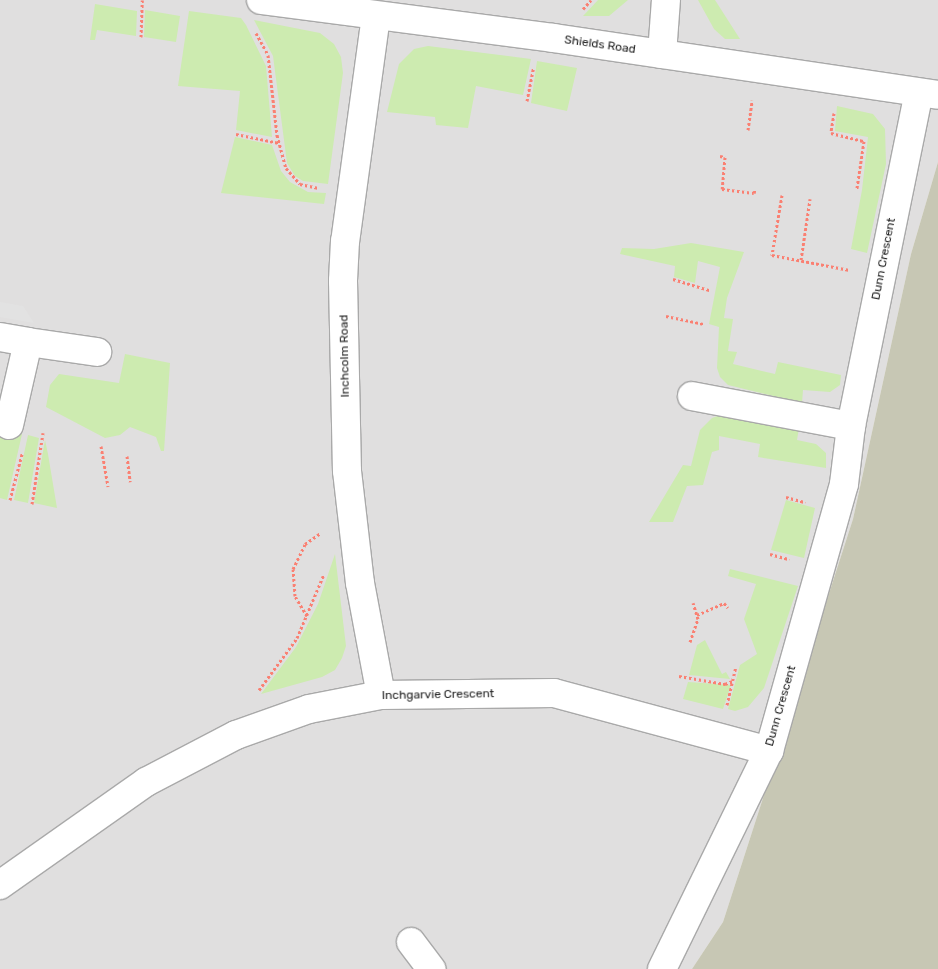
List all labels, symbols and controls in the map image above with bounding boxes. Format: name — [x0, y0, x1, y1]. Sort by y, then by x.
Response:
street label: Shields Road — [563, 33, 637, 57]
street label: Dunn Crescent — [869, 217, 899, 301]
street label: Inchcolm Road — [337, 314, 353, 398]
street label: Dunn Crescent — [763, 664, 799, 748]
street label: Inchgarvie Crescent — [382, 687, 494, 703]

